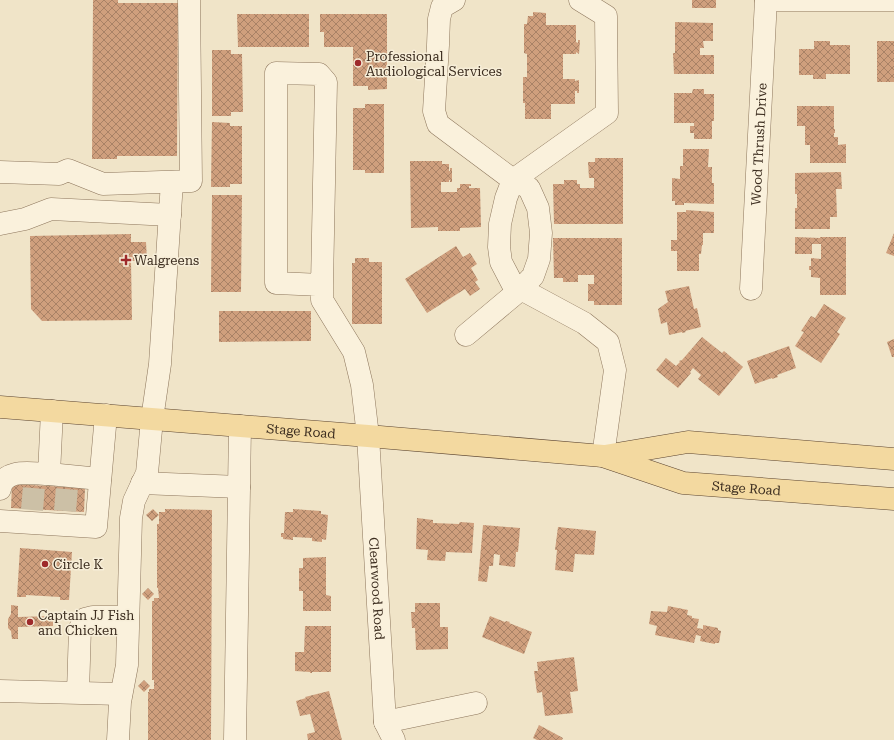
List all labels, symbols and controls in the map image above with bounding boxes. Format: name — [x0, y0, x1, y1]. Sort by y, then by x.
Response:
place label: Professional Audiological Services — [366, 49, 502, 79]
marker: Professional Audiological Services — [353, 58, 363, 68]
street label: Wood Thrush Drive — [748, 83, 770, 206]
place label: Walgreens — [134, 253, 199, 268]
marker: Walgreens — [121, 255, 131, 265]
street label: Stage Road — [266, 421, 337, 441]
street label: Stage Road — [711, 478, 782, 498]
street label: Clearwood Road — [366, 537, 387, 641]
place label: Circle K — [53, 557, 104, 572]
marker: Circle K — [40, 559, 50, 569]
place label: Captain JJ Fish and Chicken — [38, 608, 135, 638]
marker: Captain JJ Fish and Chicken — [25, 617, 35, 627]

